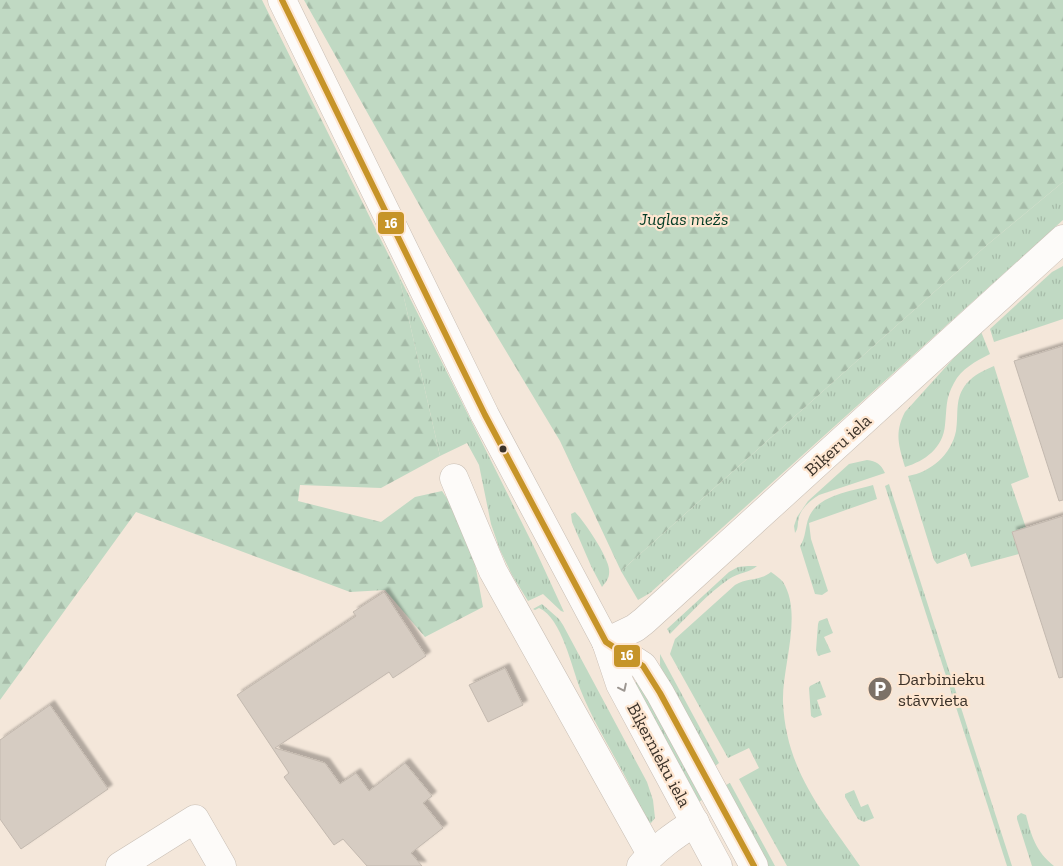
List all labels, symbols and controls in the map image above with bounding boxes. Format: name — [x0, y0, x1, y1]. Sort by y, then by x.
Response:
park label: Juglas mežs — [639, 208, 728, 230]
line badge: 16 — [377, 211, 405, 235]
text: 16 — [384, 215, 398, 232]
street label: Biķeru iela — [800, 409, 876, 481]
unlabelled marker — [498, 444, 508, 454]
line badge: 16 — [613, 644, 641, 668]
text: 16 — [620, 647, 634, 664]
place label: Darbinieku stāvvieta — [898, 668, 985, 711]
parking icon: Darbinieku stāvvieta — [867, 676, 893, 702]
one-way arrow — [617, 683, 627, 692]
street label: Biķernieku iela — [622, 699, 696, 811]

